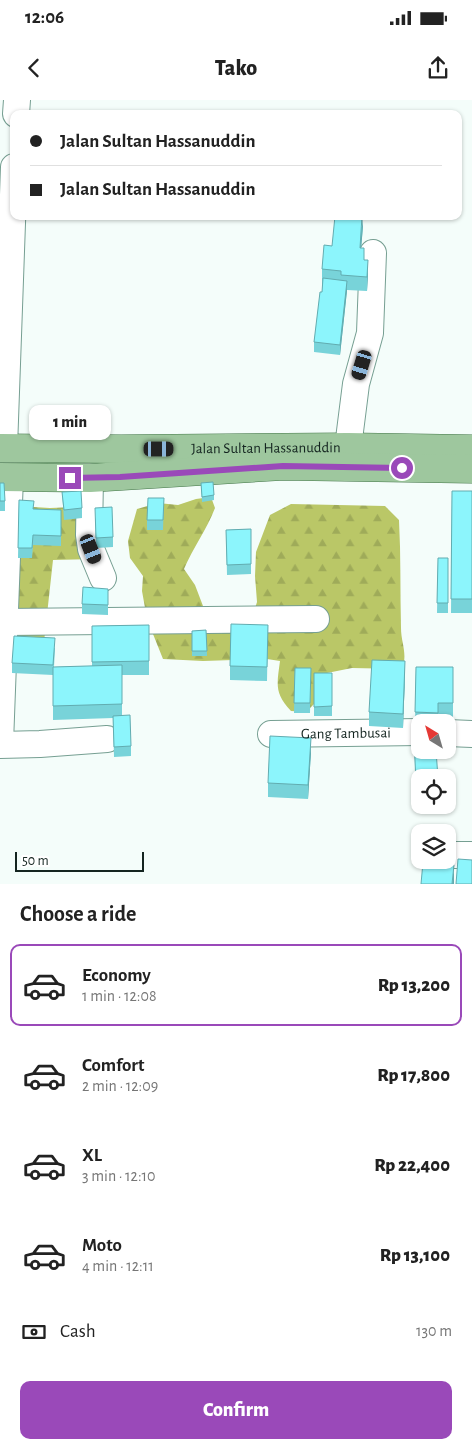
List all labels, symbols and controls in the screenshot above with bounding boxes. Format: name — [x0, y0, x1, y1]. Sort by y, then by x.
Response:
text: 12:06 — [25, 8, 64, 27]
icon: back — [20, 54, 48, 82]
icon: share — [424, 54, 452, 82]
text: Tako — [215, 57, 257, 79]
text: Jalan Sultan Hassanuddin — [60, 132, 256, 151]
text: Jalan Sultan Hassanuddin — [60, 180, 256, 199]
car — [350, 348, 373, 382]
callout: 1 min — [29, 406, 111, 440]
text: 1 min — [53, 414, 87, 430]
street label: Jalan Sultan Hassanuddin — [191, 440, 341, 456]
car — [144, 442, 174, 457]
route start — [391, 457, 413, 479]
route end — [59, 467, 81, 489]
car — [78, 532, 103, 566]
north arrow — [411, 714, 456, 759]
map controls — [411, 714, 456, 869]
street label: Gang Tambusai — [301, 725, 391, 742]
button: locate — [411, 769, 456, 814]
button: layers — [411, 824, 456, 869]
scale bar — [15, 849, 144, 872]
text: 50 m — [22, 854, 49, 868]
text: Choose a ride — [20, 903, 136, 925]
icon: car — [22, 963, 67, 1008]
text: Economy — [82, 966, 151, 985]
text: Rp 13,200 — [378, 976, 450, 995]
text: 1 min · 12:08 — [82, 988, 157, 1004]
icon: car — [22, 1053, 67, 1098]
text: Comfort — [82, 1056, 144, 1075]
text: Rp 17,800 — [377, 1066, 450, 1085]
text: 2 min · 12:09 — [82, 1078, 158, 1094]
icon: car — [22, 1143, 67, 1188]
text: XL — [82, 1146, 102, 1165]
text: Rp 22,400 — [374, 1156, 450, 1175]
text: 3 min · 12:10 — [82, 1168, 156, 1184]
icon: car — [22, 1233, 67, 1278]
text: Moto — [82, 1236, 122, 1255]
text: Rp 13,100 — [380, 1246, 450, 1265]
text: 4 min · 12:11 — [82, 1258, 154, 1274]
icon: cash — [20, 1318, 48, 1346]
text: Cash — [60, 1322, 96, 1341]
text: 130 m — [416, 1323, 452, 1339]
button: Confirm — [20, 1381, 452, 1439]

